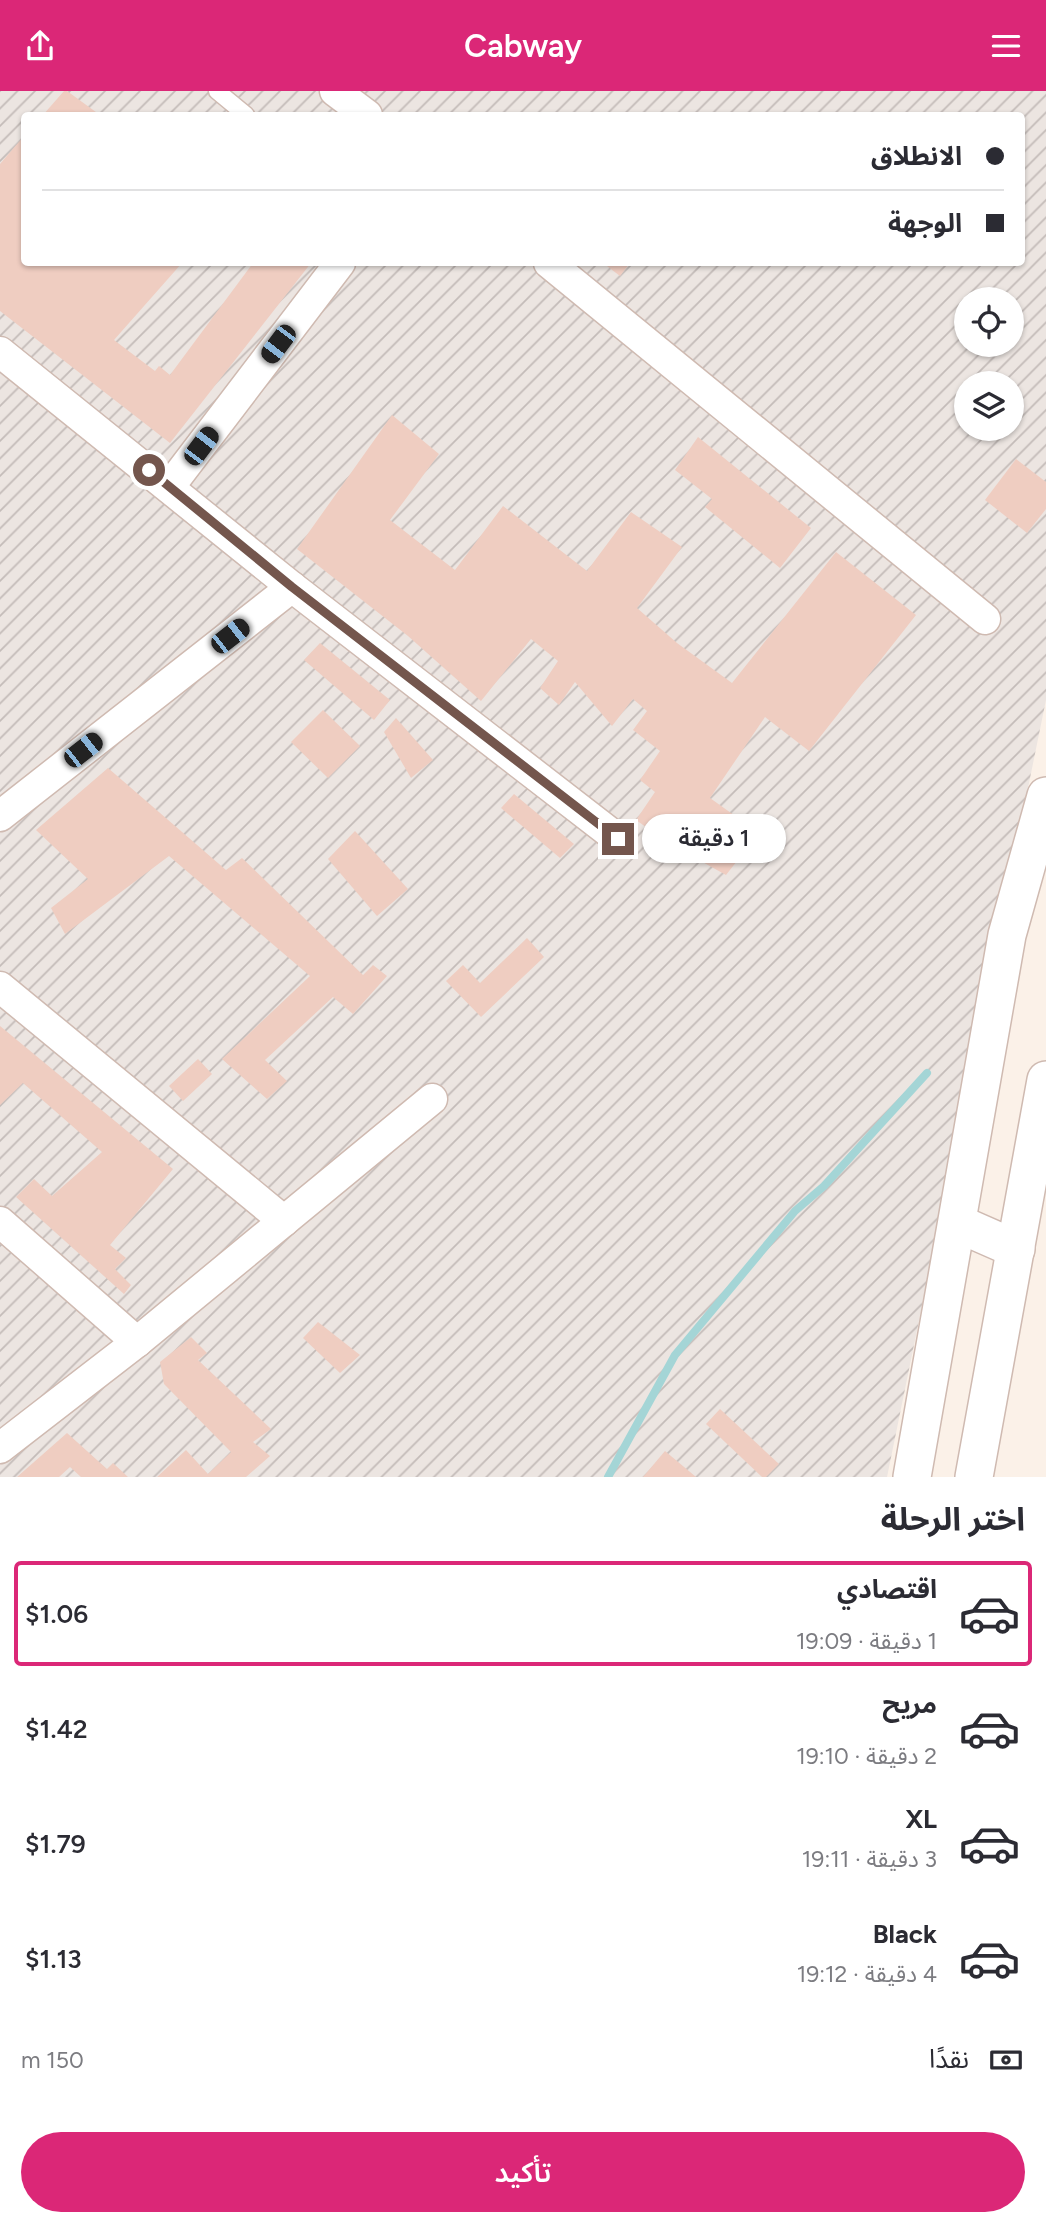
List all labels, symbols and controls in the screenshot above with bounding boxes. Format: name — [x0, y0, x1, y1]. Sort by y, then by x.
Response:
icon: share — [21, 27, 59, 65]
text: Cabway — [464, 27, 582, 65]
icon: menu — [987, 27, 1025, 65]
text: الانطلاق — [871, 140, 962, 172]
text: الوجهة — [888, 207, 962, 239]
map controls — [954, 287, 1024, 441]
button: locate — [954, 287, 1024, 357]
car — [257, 321, 300, 367]
button: layers — [954, 371, 1024, 441]
car — [180, 423, 223, 469]
route start — [133, 454, 165, 486]
car — [207, 615, 254, 657]
car — [60, 729, 107, 771]
callout: 1 دقيقة — [642, 815, 786, 863]
route end — [602, 823, 634, 855]
text: 1 دقيقة — [679, 824, 749, 852]
text: اختر الرحلة — [881, 1500, 1025, 1538]
text: اقتصادي — [837, 1573, 937, 1605]
icon: car — [958, 1582, 1021, 1645]
text: $1.06 — [25, 1598, 88, 1630]
text: 1 دقيقة · 19:09 — [796, 1627, 937, 1655]
text: مريح — [882, 1688, 937, 1720]
icon: car — [958, 1697, 1021, 1760]
text: $1.42 — [25, 1713, 88, 1745]
text: 2 دقيقة · 19:10 — [796, 1742, 937, 1770]
text: XL — [905, 1803, 937, 1835]
icon: car — [958, 1812, 1021, 1875]
text: $1.79 — [25, 1828, 86, 1860]
text: 3 دقيقة · 19:11 — [802, 1845, 937, 1873]
text: Black — [873, 1918, 937, 1950]
icon: car — [958, 1927, 1021, 1990]
text: $1.13 — [25, 1943, 82, 1975]
text: 4 دقيقة · 19:12 — [797, 1960, 937, 1988]
icon: cash — [987, 2041, 1025, 2079]
text: نقدًا — [929, 2043, 969, 2075]
text: 150 m — [21, 2046, 84, 2074]
button: تأكيد — [21, 2132, 1025, 2212]

